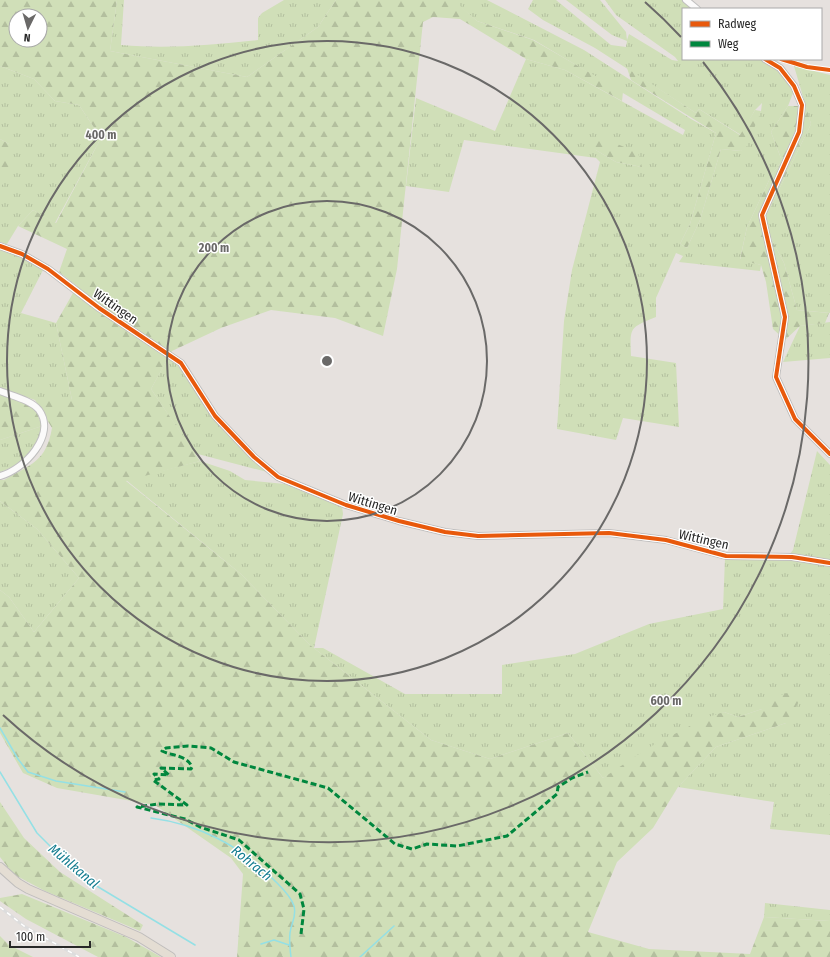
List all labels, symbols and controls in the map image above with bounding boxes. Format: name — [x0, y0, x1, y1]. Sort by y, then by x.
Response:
north arrow — [8, 8, 48, 48]
legend — [682, 8, 822, 60]
text: Radweg — [718, 17, 757, 31]
text: N — [23, 31, 31, 44]
text: Weg — [718, 37, 739, 51]
text: 400 m — [86, 128, 116, 142]
text: 200 m — [198, 241, 229, 255]
street label: Wittingen — [91, 286, 141, 327]
centre of rings — [320, 354, 334, 368]
street label: Wittingen — [346, 489, 399, 518]
street label: Wittingen — [677, 526, 730, 553]
text: 600 m — [650, 694, 682, 708]
water label: Mühlkanal — [45, 840, 103, 893]
water label: Rohrach — [228, 842, 275, 885]
scale bar — [10, 923, 90, 949]
text: 100 m — [16, 930, 45, 944]

